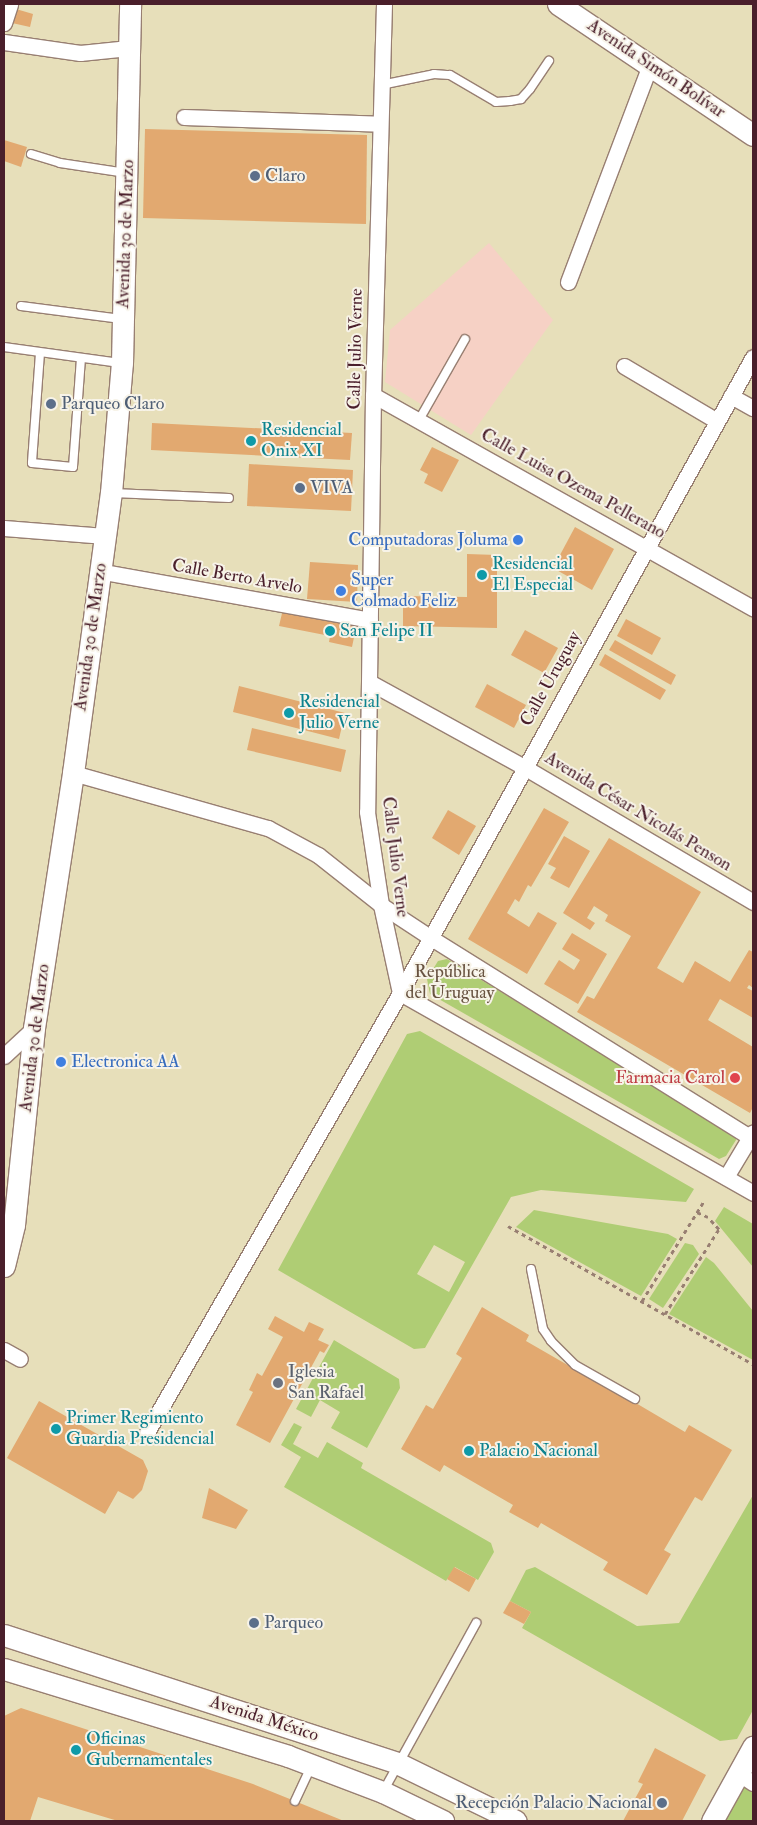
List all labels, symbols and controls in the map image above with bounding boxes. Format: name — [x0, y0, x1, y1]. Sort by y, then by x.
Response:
street label: Avenida Simón Bolívar — [583, 15, 729, 123]
street label: Avenida 30 de Marzo — [113, 159, 139, 309]
place label: Claro — [265, 165, 306, 187]
marker: Claro — [249, 170, 261, 182]
street label: Calle Julio Verne — [344, 288, 368, 410]
place label: Parqueo Claro — [61, 393, 164, 415]
marker: Parqueo Claro — [45, 398, 57, 410]
place label: Residencial Onix XI — [261, 420, 342, 462]
street label: Calle Luisa Ozema Pellerano — [477, 424, 669, 544]
marker: Residencial Onix XI — [245, 435, 257, 447]
place label: VIVA — [310, 477, 353, 499]
marker: VIVA — [294, 482, 306, 494]
place label: Computadoras Joluma — [348, 529, 508, 551]
marker: Computadoras Joluma — [512, 534, 524, 546]
place label: Residencial El Especial — [492, 554, 573, 596]
street label: Calle Berto Arvelo — [170, 555, 304, 599]
street label: Avenida 30 de Marzo — [70, 562, 112, 712]
marker: Residencial El Especial — [476, 569, 488, 581]
place label: Super Colmado Feliz — [351, 570, 457, 612]
marker: Super Colmado Feliz — [335, 585, 347, 597]
place label: San Felipe II — [340, 620, 433, 642]
marker: San Felipe II — [324, 625, 336, 637]
street label: Calle Uruguay — [516, 628, 586, 730]
place label: Residencial Julio Verne — [299, 692, 380, 734]
marker: Residencial Julio Verne — [283, 707, 295, 719]
street label: Avenida César Nicolás Penson — [541, 748, 735, 876]
street label: Calle Julio Verne — [377, 796, 413, 918]
park label: República del Uruguay — [406, 962, 494, 1004]
street label: Avenida 30 de Marzo — [15, 963, 55, 1113]
place label: Electronica AA — [71, 1051, 180, 1073]
marker: Electronica AA — [55, 1056, 67, 1068]
place label: Farmacia Carol — [615, 1067, 725, 1089]
marker: Farmacia Carol — [729, 1072, 741, 1084]
place label: Iglesia San Rafael — [288, 1362, 364, 1405]
marker: Iglesia San Rafael — [272, 1377, 284, 1389]
place label: Primer Regimiento Guardia Presidencial — [66, 1408, 214, 1450]
marker: Primer Regimiento Guardia Presidencial — [50, 1423, 62, 1435]
place label: Palacio Nacional — [479, 1440, 598, 1462]
marker: Palacio Nacional — [463, 1445, 475, 1457]
place label: Parqueo — [264, 1612, 323, 1634]
marker: Parqueo — [248, 1617, 260, 1629]
street label: Avenida México — [207, 1691, 321, 1747]
place label: Oficinas Gubernamentales — [86, 1729, 212, 1772]
marker: Oficinas Gubernamentales — [70, 1744, 82, 1756]
place label: Recepción Palacio Nacional — [455, 1792, 652, 1814]
marker: Recepción Palacio Nacional — [656, 1797, 668, 1809]

